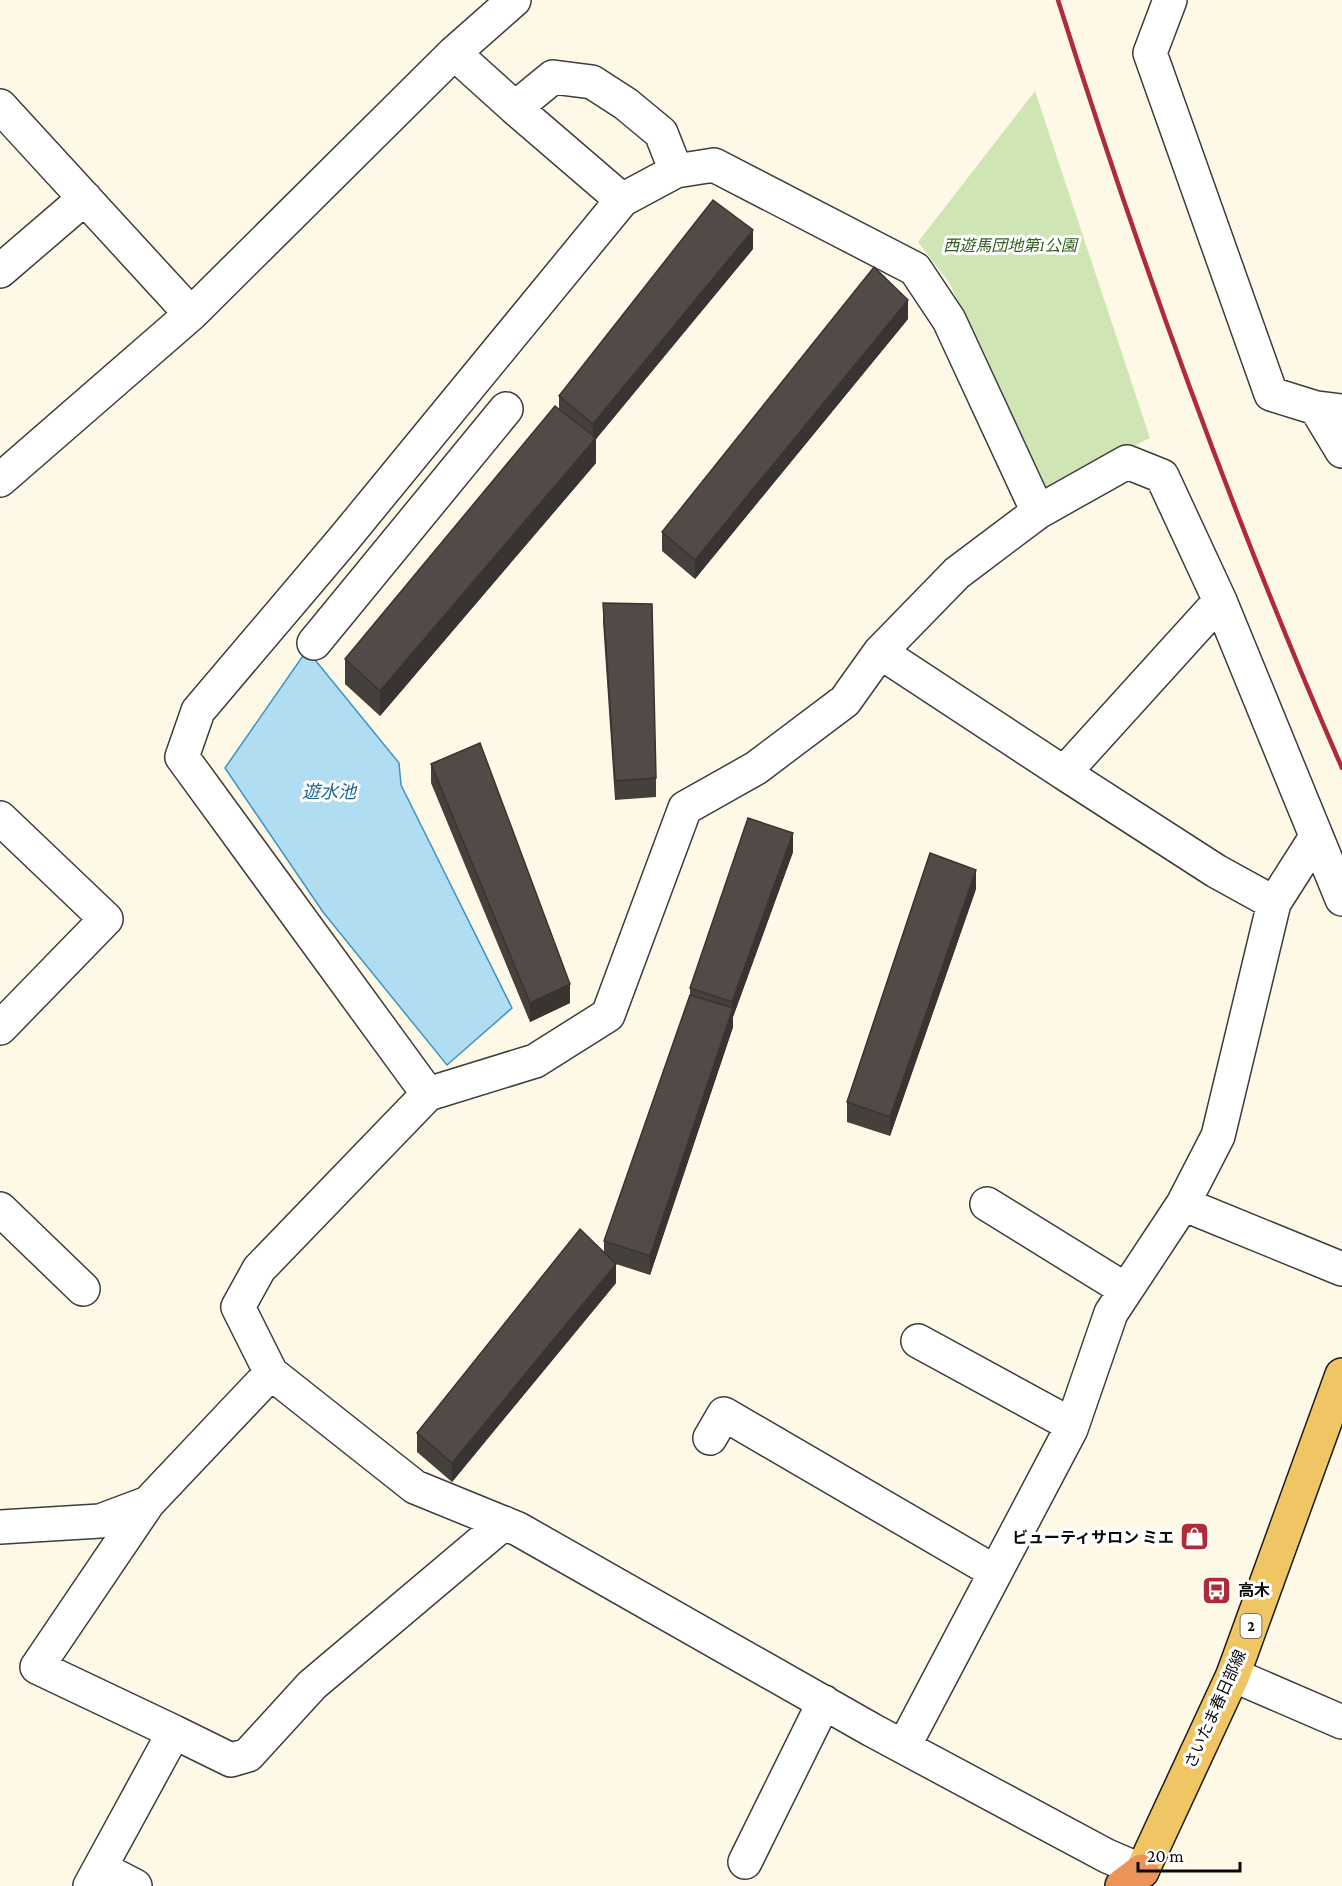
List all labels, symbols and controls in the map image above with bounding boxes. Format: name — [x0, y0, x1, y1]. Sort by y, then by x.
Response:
park label: 西遊馬団地第1公園 — [943, 237, 1079, 254]
water label: 遊水池 — [302, 782, 358, 802]
shop icon: ビューティサロン ミエ — [1179, 1521, 1211, 1553]
place label: ビューティサロン ミエ — [1012, 1529, 1174, 1546]
bus stop icon: 高木 — [1201, 1574, 1233, 1606]
place label: 高木 — [1238, 1582, 1270, 1599]
road number: 2 — [1240, 1614, 1262, 1638]
street label: さいたま春日部線 — [1181, 1647, 1249, 1771]
scale bar — [1138, 1835, 1240, 1873]
text: 20 m — [1147, 1846, 1184, 1866]

